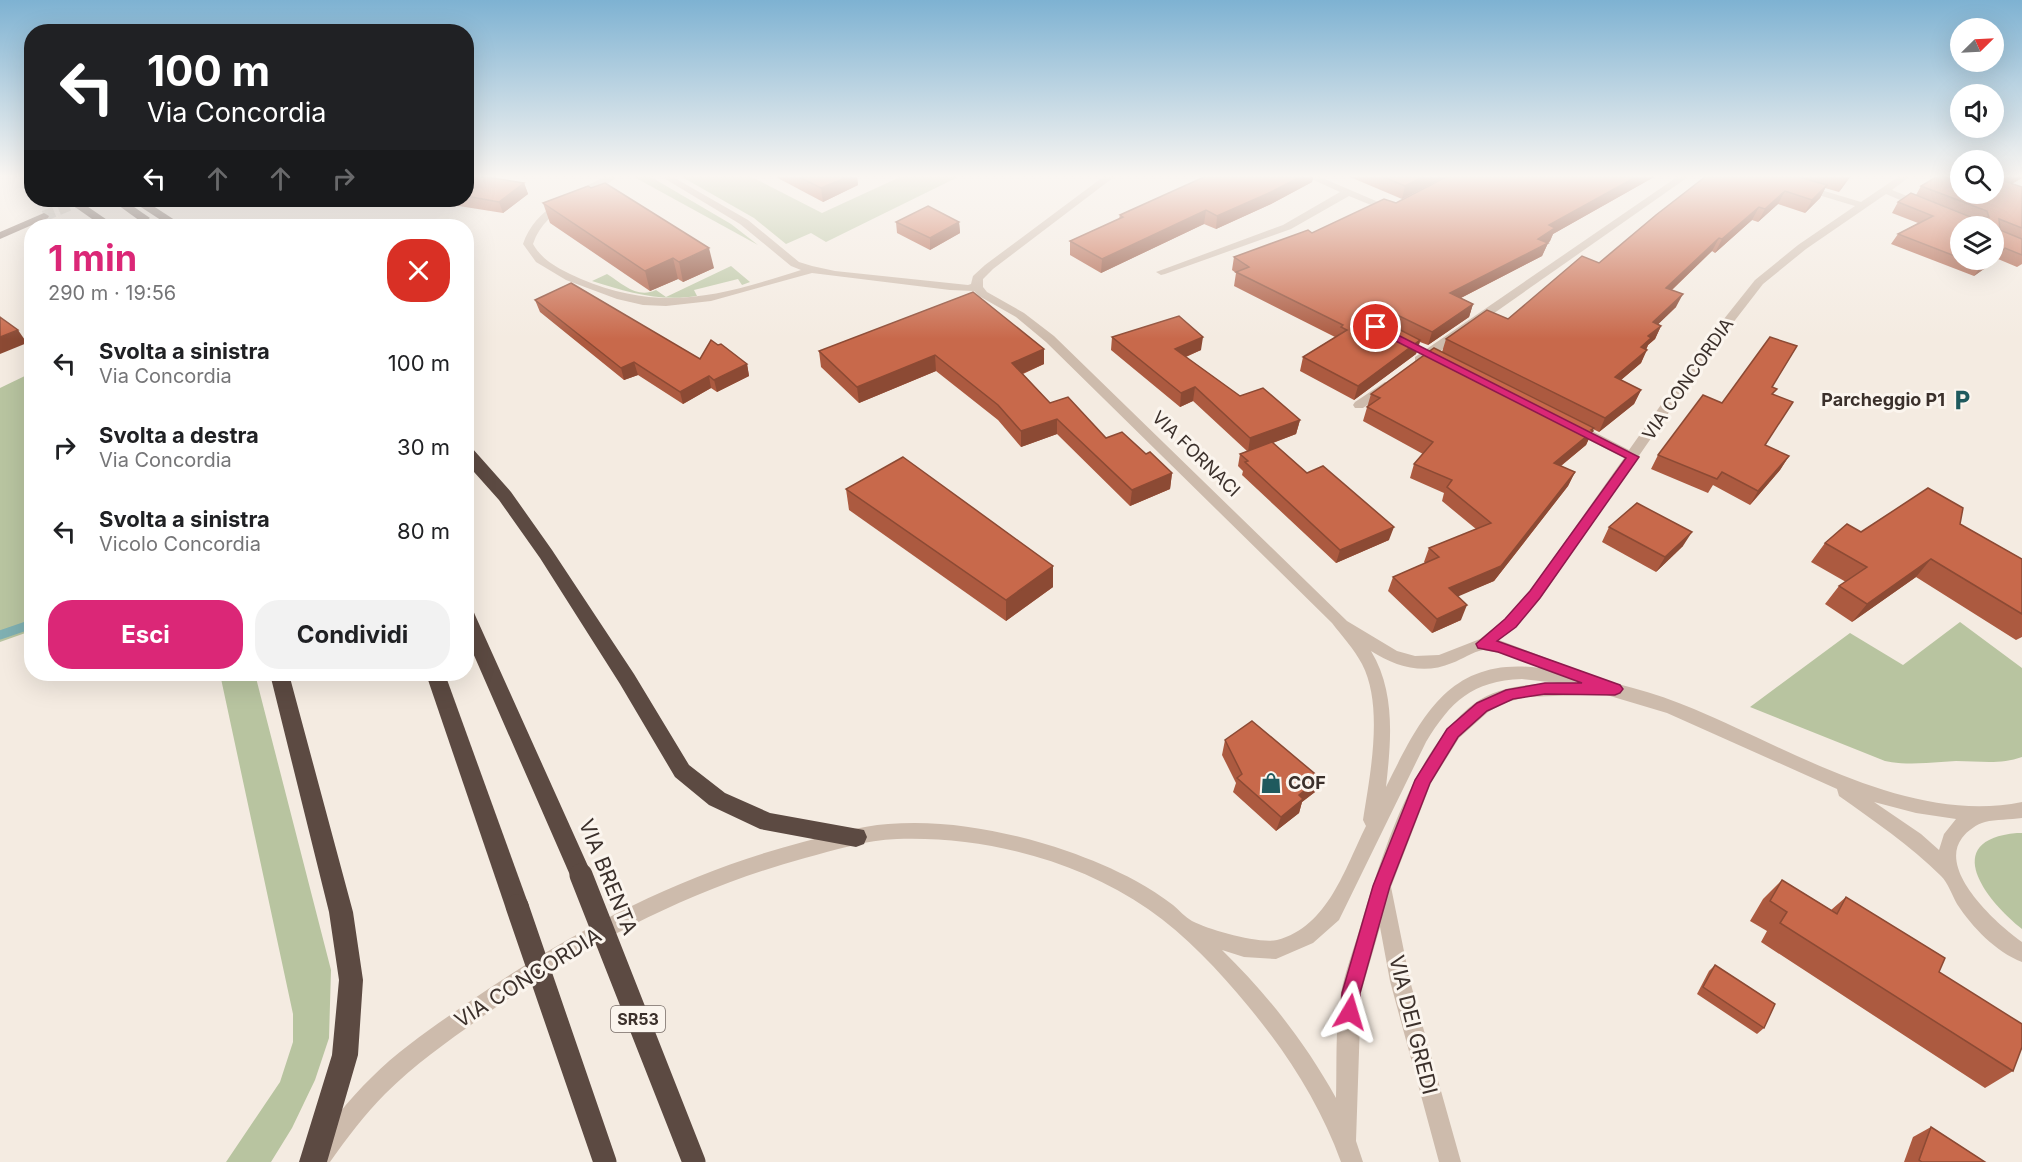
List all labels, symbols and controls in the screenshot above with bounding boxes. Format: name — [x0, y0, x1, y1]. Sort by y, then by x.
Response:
north arrow — [1950, 18, 2004, 72]
map controls — [1950, 18, 2004, 270]
text: 100 m — [147, 45, 270, 96]
icon: left — [48, 48, 126, 126]
button: sound — [1950, 84, 2004, 138]
text: Via Concordia — [147, 96, 326, 129]
button: search — [1950, 150, 2004, 204]
icon: left — [138, 162, 171, 195]
icon: ahead — [201, 162, 234, 195]
icon: ahead — [264, 162, 297, 195]
icon: right — [327, 162, 360, 195]
button: layers — [1950, 216, 2004, 270]
text: 1 min — [48, 236, 137, 280]
button: close — [387, 239, 450, 302]
text: 290 m · 19:56 — [48, 281, 176, 305]
pin — [1350, 301, 1401, 352]
icon: arrive — [1359, 310, 1392, 343]
street label: VIA CONCORDIA — [1638, 314, 1737, 444]
text: Svolta a sinistra — [99, 338, 270, 364]
icon: left — [48, 347, 81, 380]
text: 100 m — [388, 350, 450, 376]
text: Via Concordia — [99, 364, 232, 388]
parking icon: Parcheggio P1 — [1950, 388, 1974, 412]
place label: Parcheggio P1 — [1821, 389, 1945, 410]
street label: VIA FORNACI — [1148, 406, 1245, 501]
text: Svolta a destra — [99, 422, 259, 448]
icon: right — [48, 431, 81, 464]
text: 30 m — [397, 434, 450, 460]
text: Via Concordia — [99, 448, 232, 472]
text: Svolta a sinistra — [99, 506, 270, 532]
icon: left — [48, 515, 81, 548]
text: 80 m — [397, 518, 450, 544]
text: Vicolo Concordia — [99, 532, 261, 556]
button: Esci — [48, 600, 243, 669]
button: Condividi — [255, 600, 450, 669]
shop icon: COF — [1259, 771, 1283, 795]
place label: COF — [1288, 772, 1326, 793]
street label: VIA BRENTA — [574, 815, 643, 938]
street label: VIA CONCORDIA — [450, 922, 606, 1033]
street label: VIA DEI GREDI — [1384, 953, 1443, 1097]
position arrow — [1318, 980, 1382, 1044]
road number: SR53 — [611, 1006, 665, 1032]

